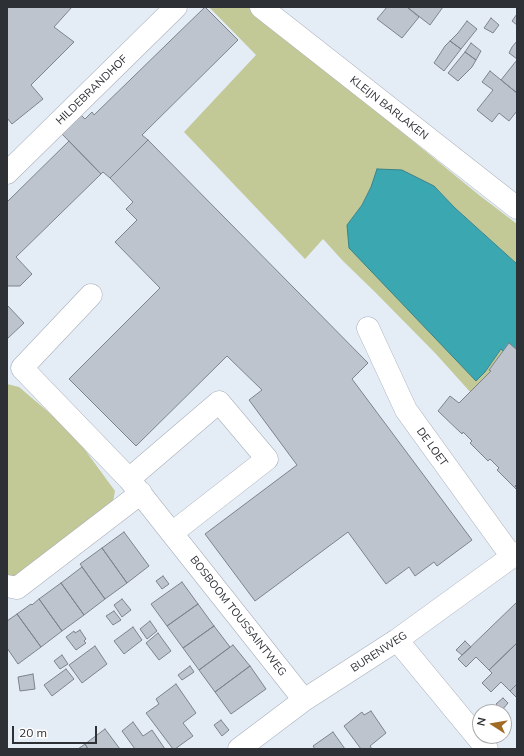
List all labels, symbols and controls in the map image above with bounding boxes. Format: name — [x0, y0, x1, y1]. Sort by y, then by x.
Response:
street label: HILDEBRANDHOF — [53, 52, 131, 128]
street label: KLEIJN BARLAKEN — [347, 73, 431, 143]
street label: DE LOET — [414, 425, 450, 469]
street label: BOSBOOM TOUSSAINTWEG — [187, 553, 289, 679]
street label: BURENWEG — [348, 629, 410, 675]
north arrow — [472, 704, 512, 744]
text: N — [474, 716, 489, 727]
scale bar — [14, 718, 99, 744]
text: 20 m — [19, 725, 47, 740]

